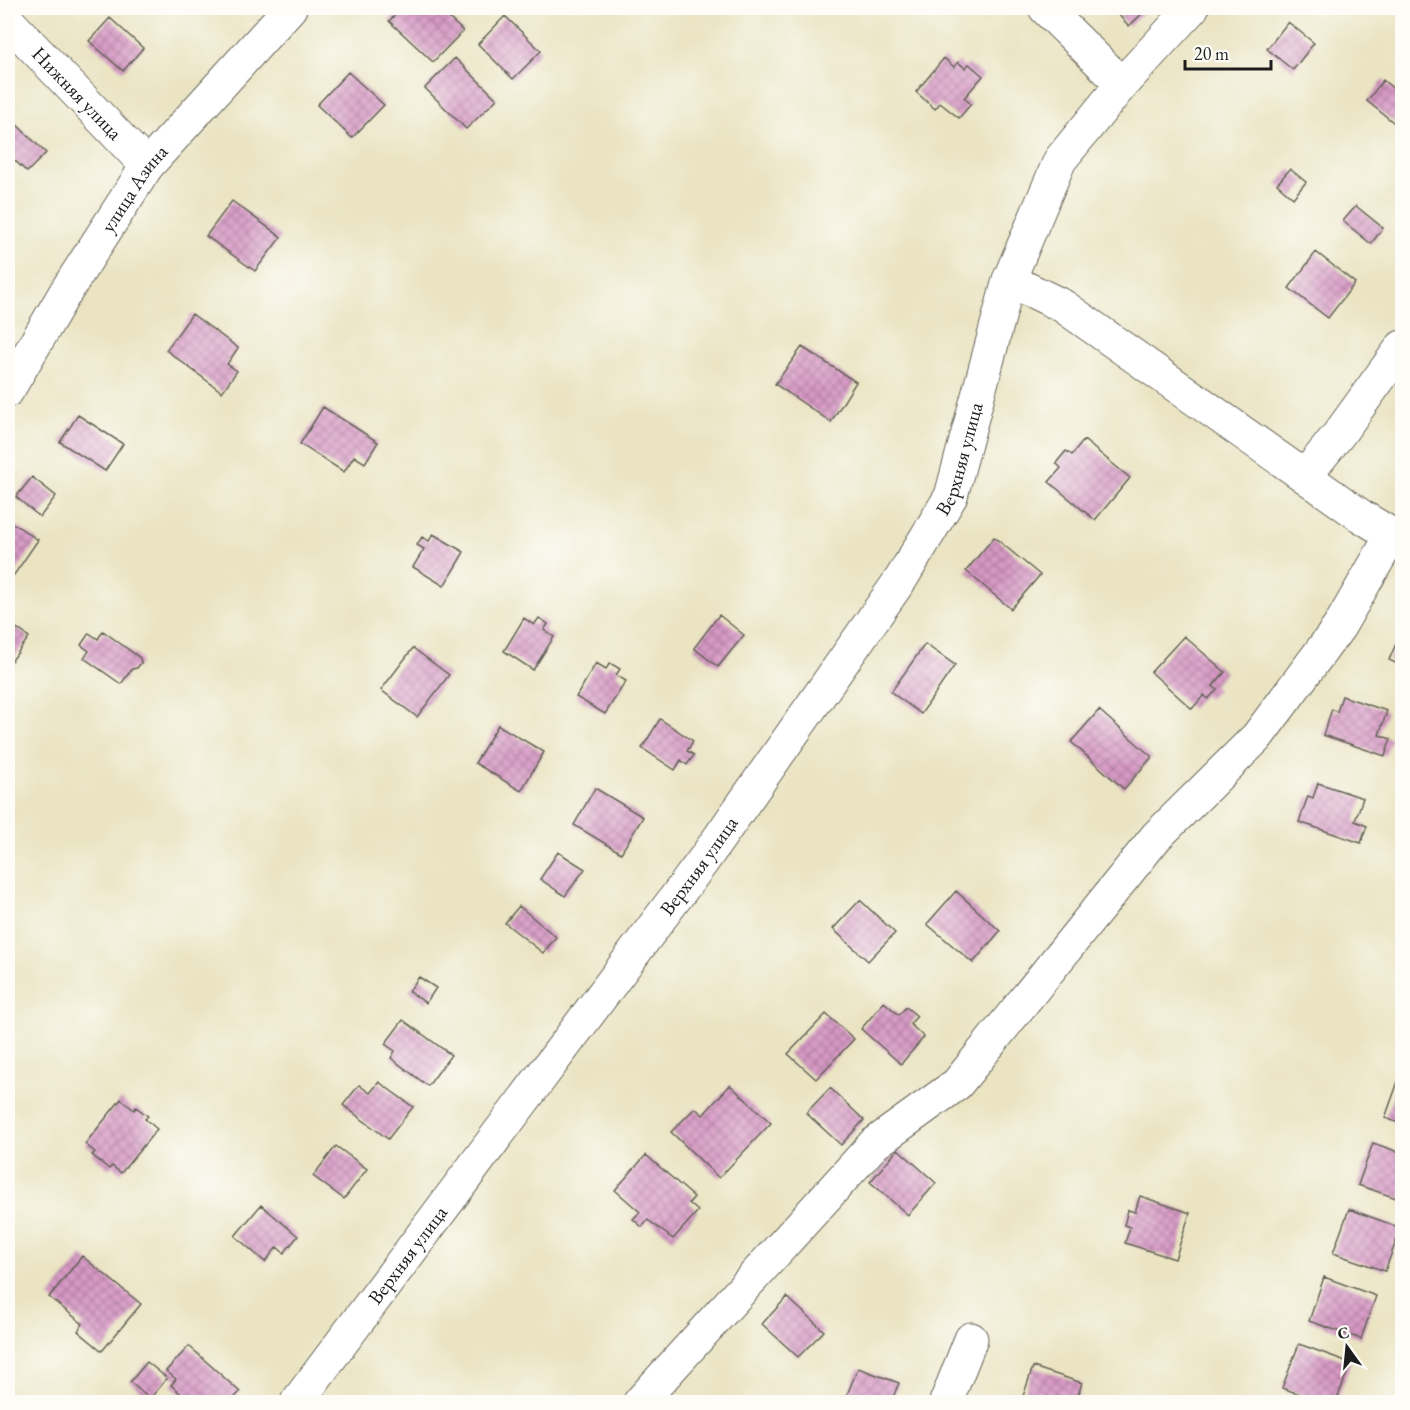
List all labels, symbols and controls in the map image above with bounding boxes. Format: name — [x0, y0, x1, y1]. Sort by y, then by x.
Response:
scale bar — [1185, 33, 1270, 71]
street label: Нижняя улица — [26, 41, 128, 145]
text: 20 m — [1194, 42, 1229, 65]
street label: улица Азина — [95, 139, 173, 237]
street label: Верхняя улица — [929, 399, 989, 520]
street label: Верхняя улица — [654, 811, 744, 921]
street label: Верхняя улица — [362, 1200, 453, 1309]
north arrow — [1317, 1317, 1377, 1377]
text: С — [1335, 1321, 1351, 1345]

